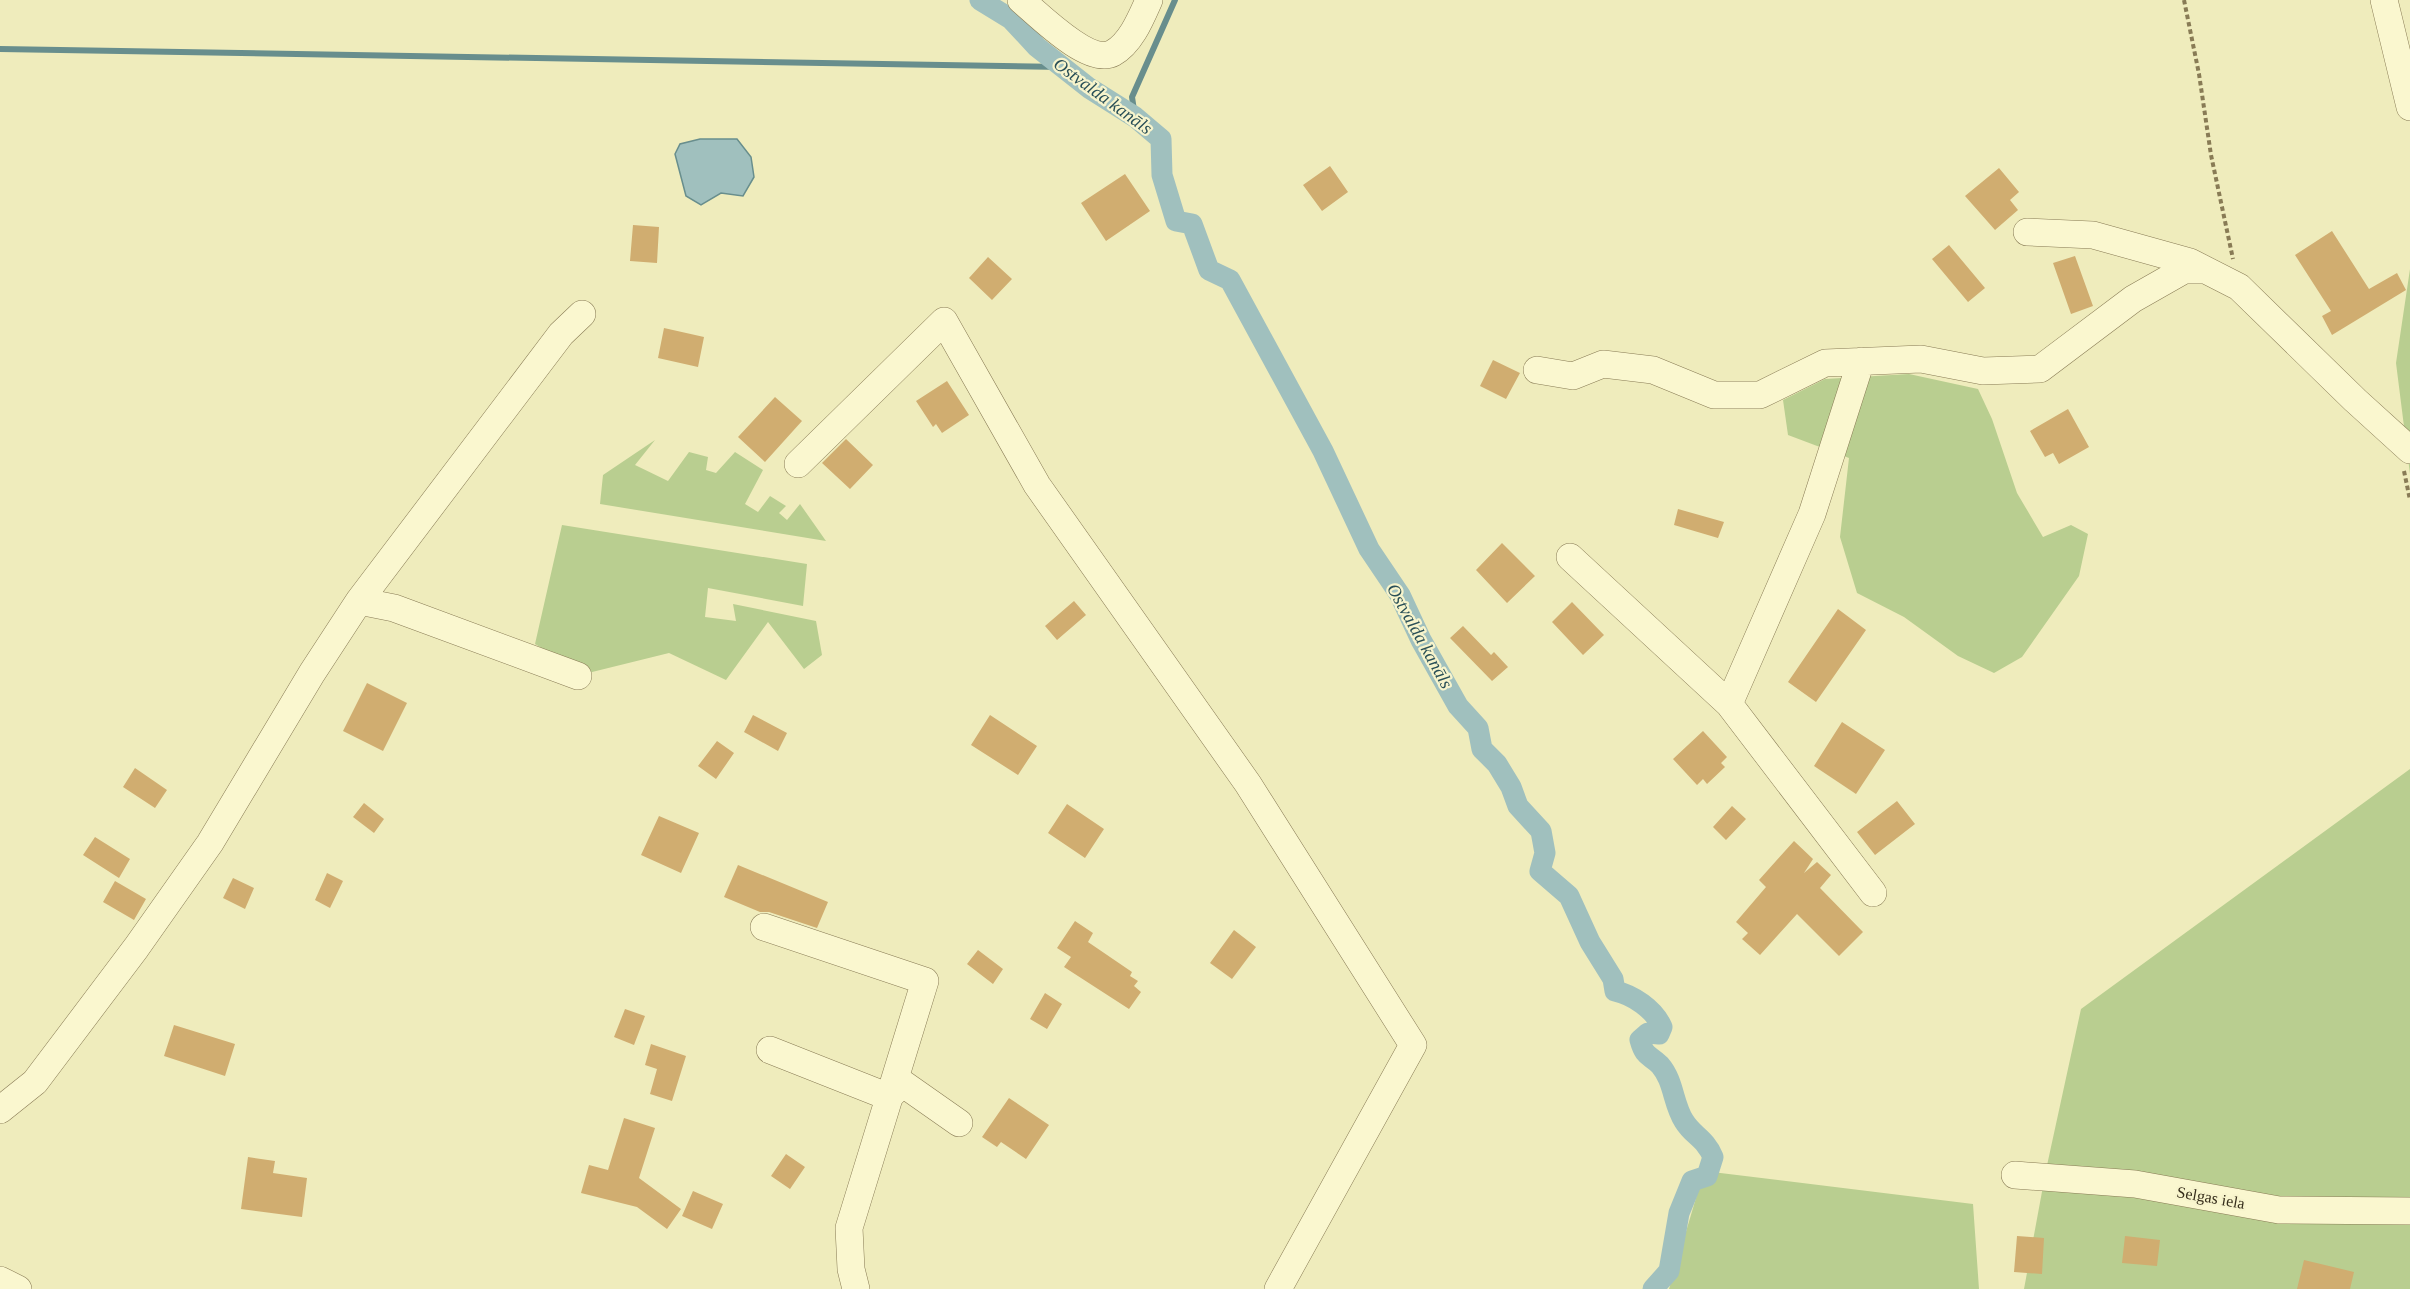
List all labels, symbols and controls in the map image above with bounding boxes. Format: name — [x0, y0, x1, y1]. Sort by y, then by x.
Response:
water label: Ostvalda kanāls — [1050, 54, 1156, 138]
water label: Ostvalda kanāls — [1383, 580, 1457, 692]
street label: Selgas iela — [2175, 1183, 2246, 1213]

